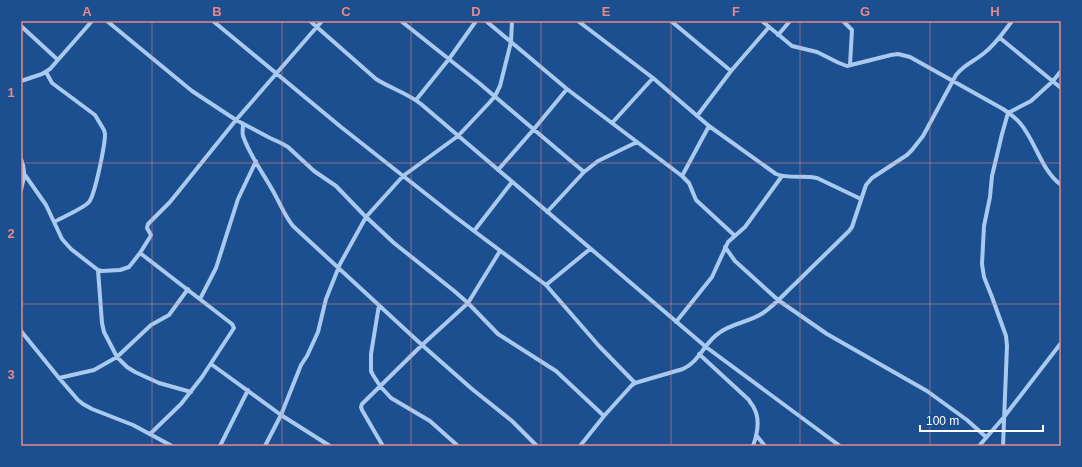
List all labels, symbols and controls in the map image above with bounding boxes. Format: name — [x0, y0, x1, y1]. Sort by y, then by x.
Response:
text: A — [82, 4, 92, 19]
text: B — [212, 4, 222, 19]
text: C — [341, 4, 351, 19]
text: D — [471, 4, 481, 19]
text: E — [602, 4, 611, 19]
text: F — [732, 4, 740, 19]
text: G — [860, 4, 870, 19]
text: H — [990, 4, 1000, 19]
text: 1 — [7, 85, 15, 100]
text: 2 — [7, 226, 15, 241]
text: 3 — [7, 367, 15, 382]
scale bar — [920, 407, 1043, 433]
text: 100 m — [926, 414, 959, 428]

